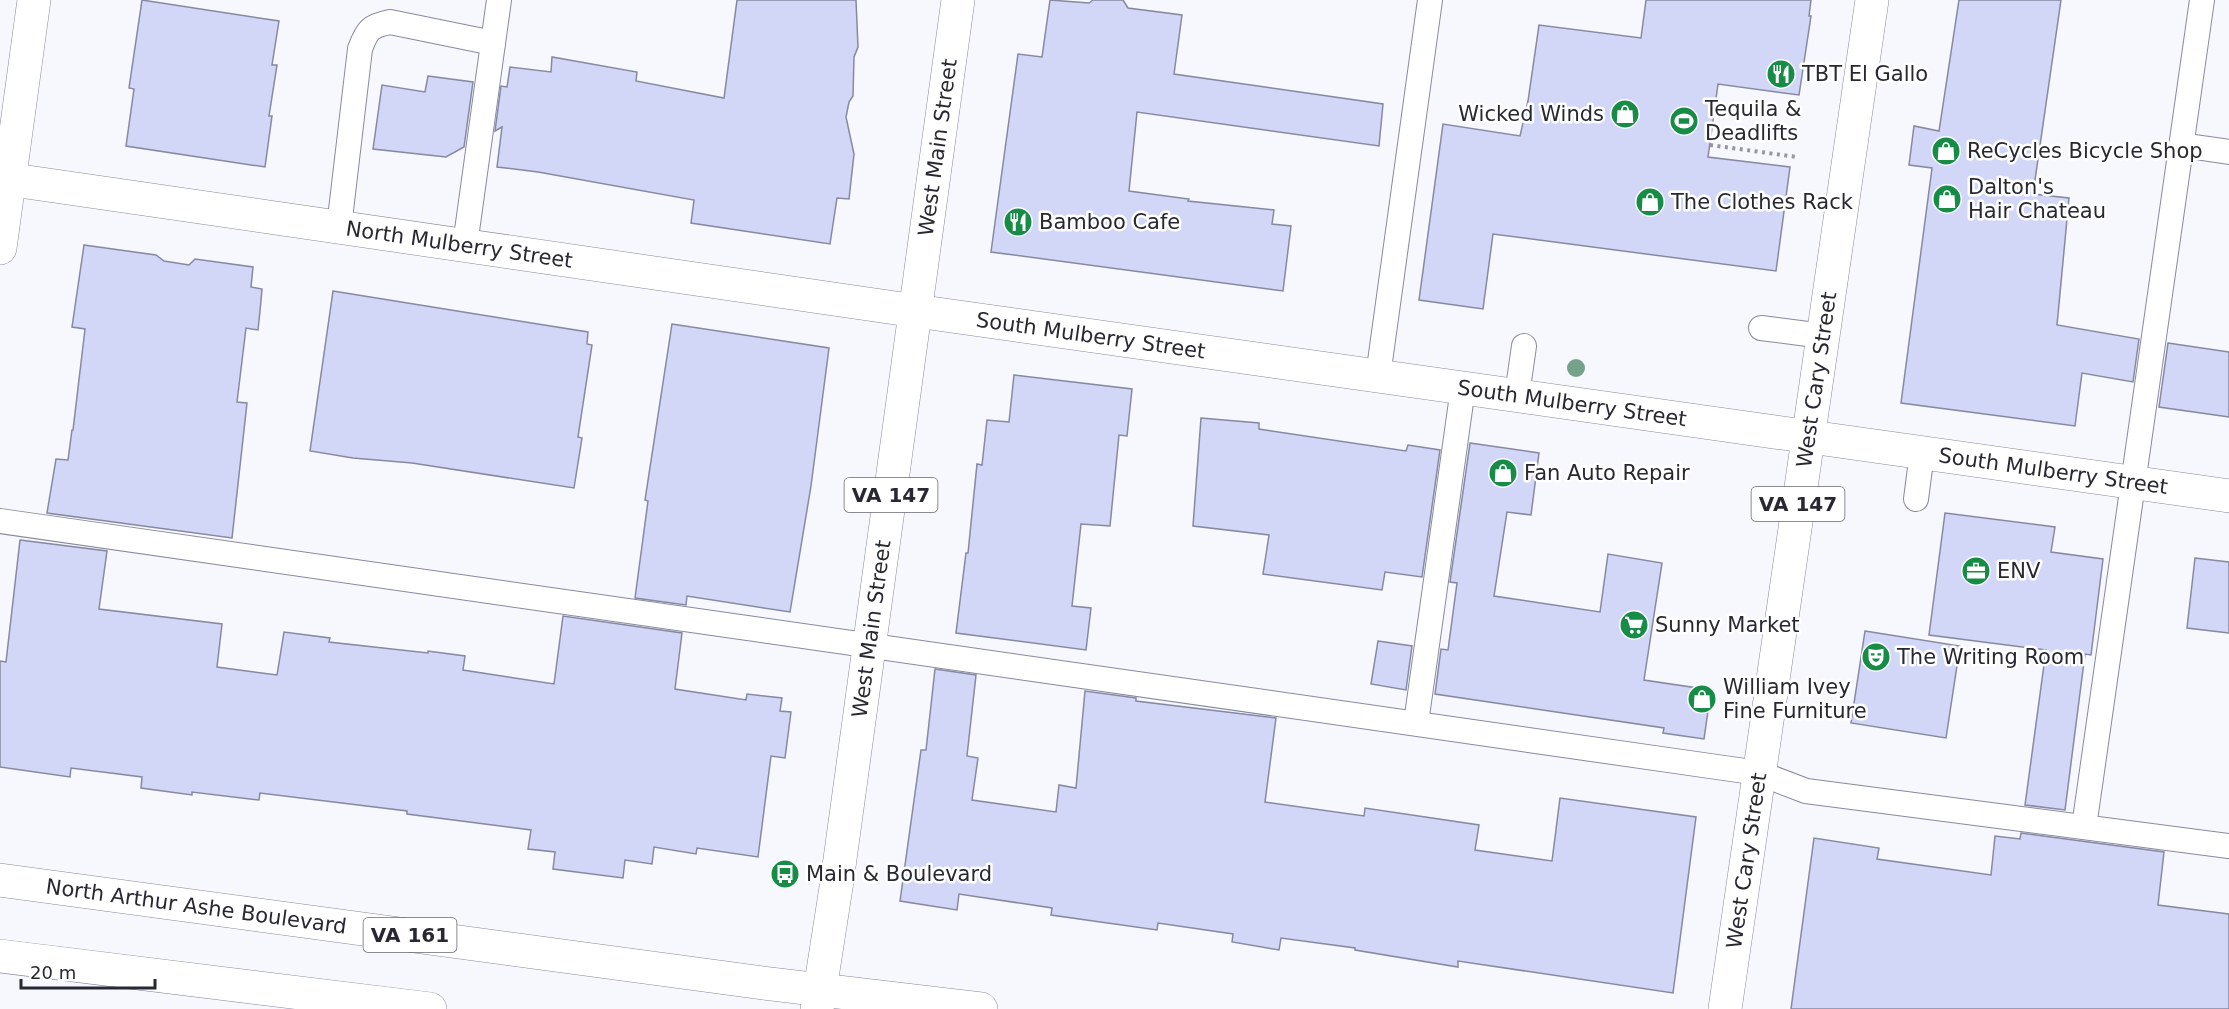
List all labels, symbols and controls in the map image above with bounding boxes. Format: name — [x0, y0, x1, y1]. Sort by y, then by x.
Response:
street label: West Main Street — [914, 57, 962, 238]
restaurant icon: TBT El Gallo — [1765, 58, 1797, 90]
place label: TBT El Gallo — [1801, 62, 1928, 86]
place label: Tequila & Deadlifts — [1704, 97, 1801, 145]
shop icon: Wicked Winds — [1609, 98, 1641, 130]
place label: Wicked Winds — [1458, 102, 1604, 126]
sports icon: Tequila & Deadlifts — [1668, 105, 1700, 137]
shop icon: ReCycles Bicycle Shop — [1930, 135, 1962, 167]
place label: ReCycles Bicycle Shop — [1967, 139, 2203, 163]
place label: Dalton's Hair Chateau — [1968, 175, 2106, 223]
shop icon: Dalton's Hair Chateau — [1931, 183, 1963, 215]
shop icon: The Clothes Rack — [1634, 186, 1666, 218]
place label: The Clothes Rack — [1670, 190, 1854, 214]
restaurant icon: Bamboo Cafe — [1002, 206, 1034, 238]
place label: Bamboo Cafe — [1039, 210, 1180, 234]
street label: North Mulberry Street — [344, 216, 574, 273]
street label: West Cary Street — [1792, 290, 1841, 469]
street label: South Mulberry Street — [975, 308, 1207, 364]
street label: South Mulberry Street — [1456, 375, 1688, 431]
street label: South Mulberry Street — [1937, 443, 2169, 499]
shop icon: Fan Auto Repair — [1487, 457, 1519, 489]
place label: Fan Auto Repair — [1524, 461, 1690, 485]
road number: VA 147 — [844, 478, 938, 512]
road number: VA 147 — [1752, 487, 1844, 521]
street label: West Main Street — [848, 539, 896, 719]
office icon: ENV — [1960, 555, 1992, 587]
place label: ENV — [1997, 559, 2041, 583]
supermarket icon: Sunny Market — [1618, 609, 1650, 641]
place label: Sunny Market — [1655, 613, 1800, 637]
theatre icon: The Writing Room — [1860, 641, 1892, 673]
place label: The Writing Room — [1896, 645, 2084, 669]
place label: William Ivey Fine Furniture — [1723, 675, 1867, 723]
shop icon: William Ivey Fine Furniture — [1686, 683, 1718, 715]
street label: West Cary Street — [1722, 771, 1771, 950]
bus stop icon: Main & Boulevard — [769, 858, 801, 890]
place label: Main & Boulevard — [806, 862, 992, 886]
street label: North Arthur Ashe Boulevard — [44, 874, 348, 939]
road number: VA 161 — [364, 918, 456, 952]
scale bar — [21, 952, 154, 990]
text: 20 m — [30, 962, 76, 983]

